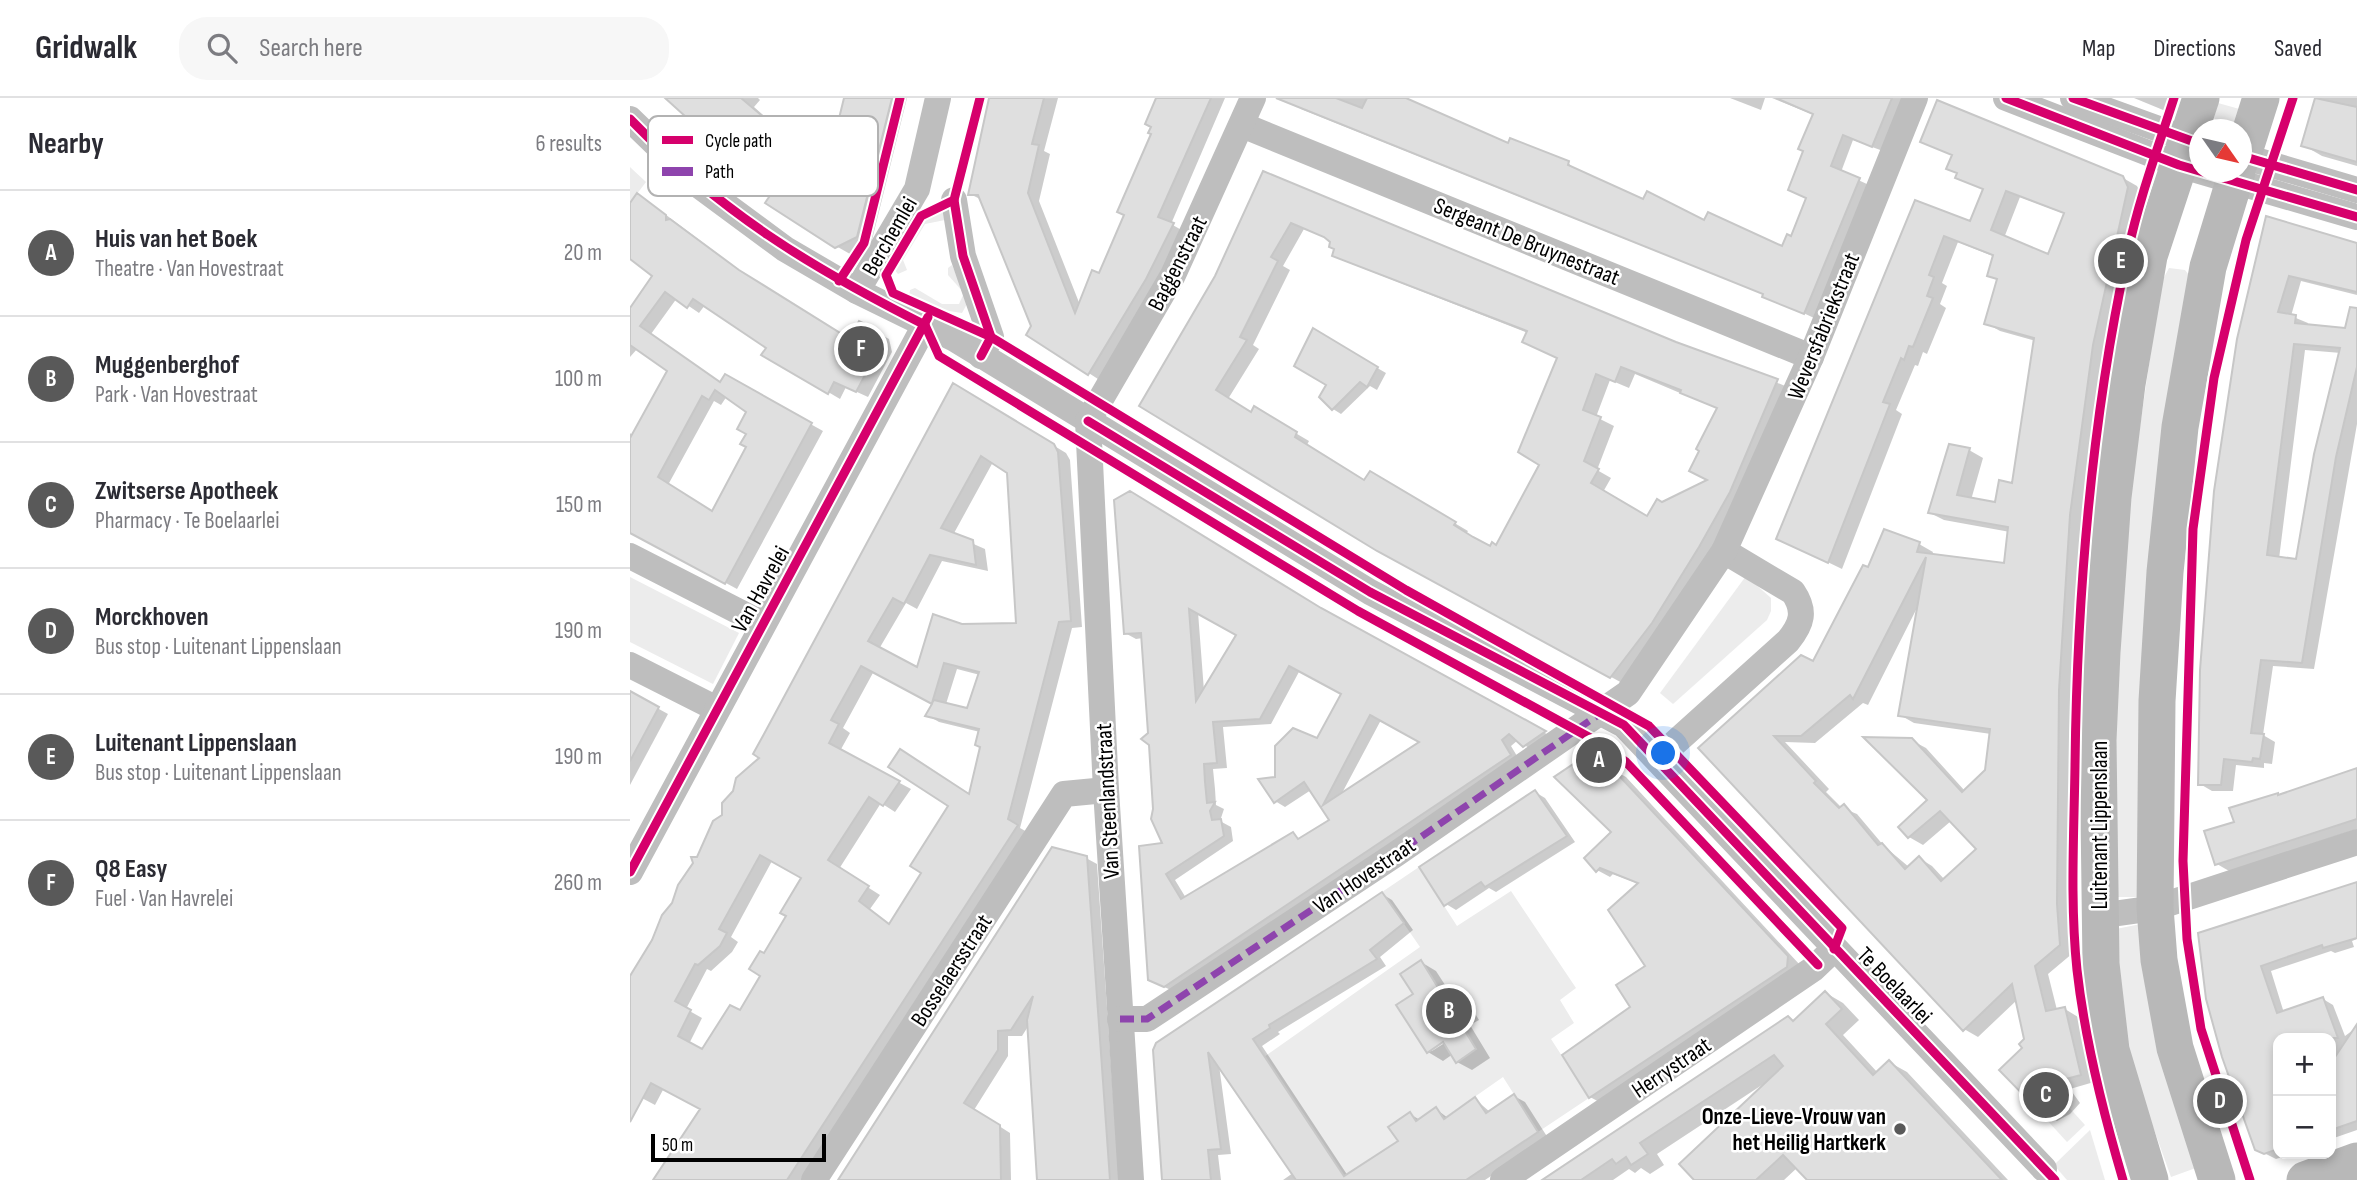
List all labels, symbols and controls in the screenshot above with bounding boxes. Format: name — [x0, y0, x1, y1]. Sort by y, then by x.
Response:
search box — [179, 17, 669, 80]
text: Gridwalk — [35, 28, 137, 68]
icon: search — [203, 29, 241, 67]
text: Search here — [259, 33, 363, 64]
text: Map — [2082, 34, 2115, 63]
text: Directions — [2153, 34, 2236, 63]
text: Saved — [2274, 34, 2322, 63]
legend — [648, 116, 878, 196]
north arrow — [2189, 119, 2252, 182]
text: Nearby — [28, 126, 104, 162]
text: 6 results — [536, 130, 602, 158]
text: Cycle path — [705, 130, 772, 153]
text: Path — [705, 161, 734, 184]
street label: Berchemlei — [856, 192, 924, 281]
street label: Sergeant De Bruynestraat — [1430, 192, 1624, 292]
street label: Baggenstraat — [1142, 211, 1214, 316]
text: Huis van het Boek — [95, 224, 257, 255]
pin: E — [2098, 235, 2144, 287]
text: A — [46, 239, 56, 267]
text: 20 m — [564, 239, 602, 267]
street label: Weversfabriekstraat — [1782, 249, 1866, 404]
text: Theatre · Van Hovestraat — [95, 255, 284, 283]
pin: F — [838, 323, 884, 375]
text: Muggenberghof — [95, 350, 239, 381]
text: B — [46, 365, 56, 393]
text: 100 m — [555, 365, 602, 393]
text: Park · Van Hovestraat — [95, 381, 258, 409]
text: Zwitserse Apotheek — [95, 476, 278, 507]
text: C — [45, 491, 57, 519]
text: 150 m — [556, 491, 602, 519]
text: Pharmacy · Te Boelaarlei — [95, 507, 280, 535]
street label: Van Havrelei — [726, 541, 796, 638]
text: Morckhoven — [95, 602, 208, 633]
text: D — [45, 617, 57, 645]
text: 190 m — [555, 617, 602, 645]
text: Bus stop · Luitenant Lippenslaan — [95, 633, 342, 661]
street label: Van Steenlandstraat — [1090, 722, 1126, 879]
text: Luitenant Lippenslaan — [95, 728, 297, 759]
pin: A — [1576, 734, 1622, 786]
your location — [1646, 736, 1680, 770]
street label: Luitenant Lippenslaan — [2086, 741, 2114, 909]
text: E — [46, 743, 56, 771]
text: 190 m — [555, 743, 602, 771]
text: Bus stop · Luitenant Lippenslaan — [95, 759, 342, 787]
street label: Van Hovestraat — [1308, 831, 1421, 920]
text: Q8 Easy — [95, 854, 167, 885]
text: F — [46, 869, 56, 897]
text: 260 m — [554, 869, 602, 897]
text: Fuel · Van Havrelei — [95, 885, 233, 913]
street label: Bosselaersstraat — [905, 909, 998, 1032]
street label: Te Boelaarlei — [1851, 941, 1938, 1030]
pin: B — [1426, 985, 1472, 1037]
street label: Herrystraat — [1627, 1031, 1716, 1104]
map controls — [2273, 1033, 2336, 1159]
button: + — [2273, 1033, 2336, 1096]
pin: C — [2023, 1069, 2069, 1121]
pin: D — [2197, 1075, 2243, 1127]
button: − — [2273, 1096, 2336, 1159]
place label: Onze-Lieve-Vrouw van het Heilig Hartkerk — [1702, 1103, 1886, 1157]
marker: Onze-Lieve-Vrouw van het Heilig Hartkerk — [1892, 1121, 1908, 1137]
scale bar — [651, 1131, 826, 1163]
text: 50 m — [662, 1134, 693, 1157]

